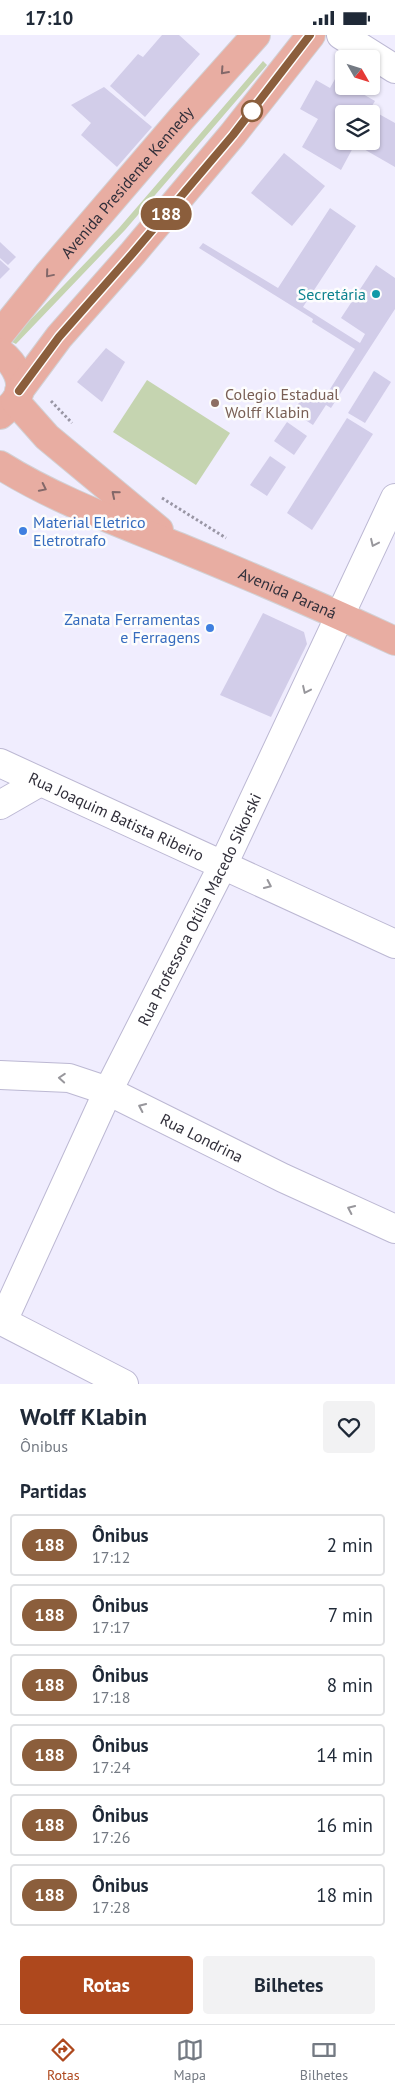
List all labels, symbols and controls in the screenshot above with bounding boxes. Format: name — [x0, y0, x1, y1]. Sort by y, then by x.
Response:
text: 17:10 — [25, 6, 73, 30]
north arrow — [335, 50, 380, 95]
map controls — [335, 50, 380, 150]
one-way arrow — [221, 66, 230, 75]
unlabelled marker — [241, 100, 263, 122]
street label: Avenida Presidente Kennedy — [56, 102, 198, 262]
button: layers — [335, 105, 380, 150]
line badge: 188 — [137, 198, 195, 230]
text: 188 — [151, 202, 181, 225]
one-way arrow — [45, 268, 54, 277]
place label: Secretária — [298, 284, 366, 304]
marker: Secretária — [370, 288, 382, 300]
place label: Colegio Estadual Wolff Klabin — [225, 384, 339, 422]
marker: Colegio Estadual Wolff Klabin — [209, 397, 221, 409]
one-way arrow — [38, 482, 47, 493]
one-way arrow — [112, 491, 121, 499]
place label: Material Eletrico Eletrotrafo — [33, 512, 146, 550]
marker: Material Eletrico Eletrotrafo — [17, 525, 29, 537]
one-way arrow — [370, 538, 381, 547]
street label: Avenida Paraná — [236, 563, 340, 623]
place label: Zanata Ferramentas e Ferragens — [64, 609, 200, 647]
marker: Zanata Ferramentas e Ferragens — [204, 622, 216, 634]
one-way arrow — [301, 685, 312, 694]
street label: Rua Joaquim Batista Ribeiro — [26, 768, 207, 865]
street label: Rua Professora Otília Macedo Sikorski — [133, 790, 265, 1029]
one-way arrow — [263, 879, 272, 890]
one-way arrow — [57, 1073, 65, 1084]
one-way arrow — [138, 1103, 147, 1113]
street label: Rua Londrina — [157, 1109, 247, 1167]
one-way arrow — [347, 1205, 356, 1215]
text: Wolff Klabin — [20, 1401, 147, 1432]
button: heart — [323, 1401, 375, 1453]
text: Ônibus — [20, 1436, 68, 1456]
text: Partidas — [20, 1479, 86, 1503]
text: Ônibus — [92, 1523, 149, 1547]
text: 188 — [34, 1533, 65, 1556]
text: 2 min — [327, 1533, 373, 1557]
text: 17:12 — [92, 1547, 130, 1567]
text: Ônibus — [92, 1593, 149, 1617]
text: 188 — [34, 1603, 65, 1626]
text: 7 min — [328, 1603, 373, 1627]
text: 17:17 — [92, 1617, 130, 1637]
text: Ônibus — [92, 1663, 149, 1687]
text: 188 — [34, 1673, 65, 1696]
text: 8 min — [327, 1673, 373, 1697]
text: 17:18 — [92, 1687, 130, 1707]
text: Ônibus — [92, 1733, 149, 1757]
text: 188 — [34, 1743, 65, 1766]
text: 14 min — [316, 1743, 373, 1767]
text: 17:24 — [92, 1757, 130, 1777]
text: Ônibus — [92, 1803, 149, 1827]
text: 188 — [34, 1813, 65, 1836]
text: 16 min — [316, 1813, 373, 1837]
text: 17:26 — [92, 1827, 130, 1847]
text: Ônibus — [92, 1873, 149, 1897]
text: 188 — [34, 1883, 65, 1906]
text: 18 min — [316, 1883, 373, 1907]
text: 17:28 — [92, 1897, 130, 1917]
button: Rotas — [20, 1956, 193, 2014]
button: Bilhetes — [203, 1956, 375, 2014]
tab: Rotas — [47, 2036, 80, 2084]
tab: Mapa — [173, 2036, 206, 2084]
tab: Bilhetes — [300, 2036, 348, 2084]

